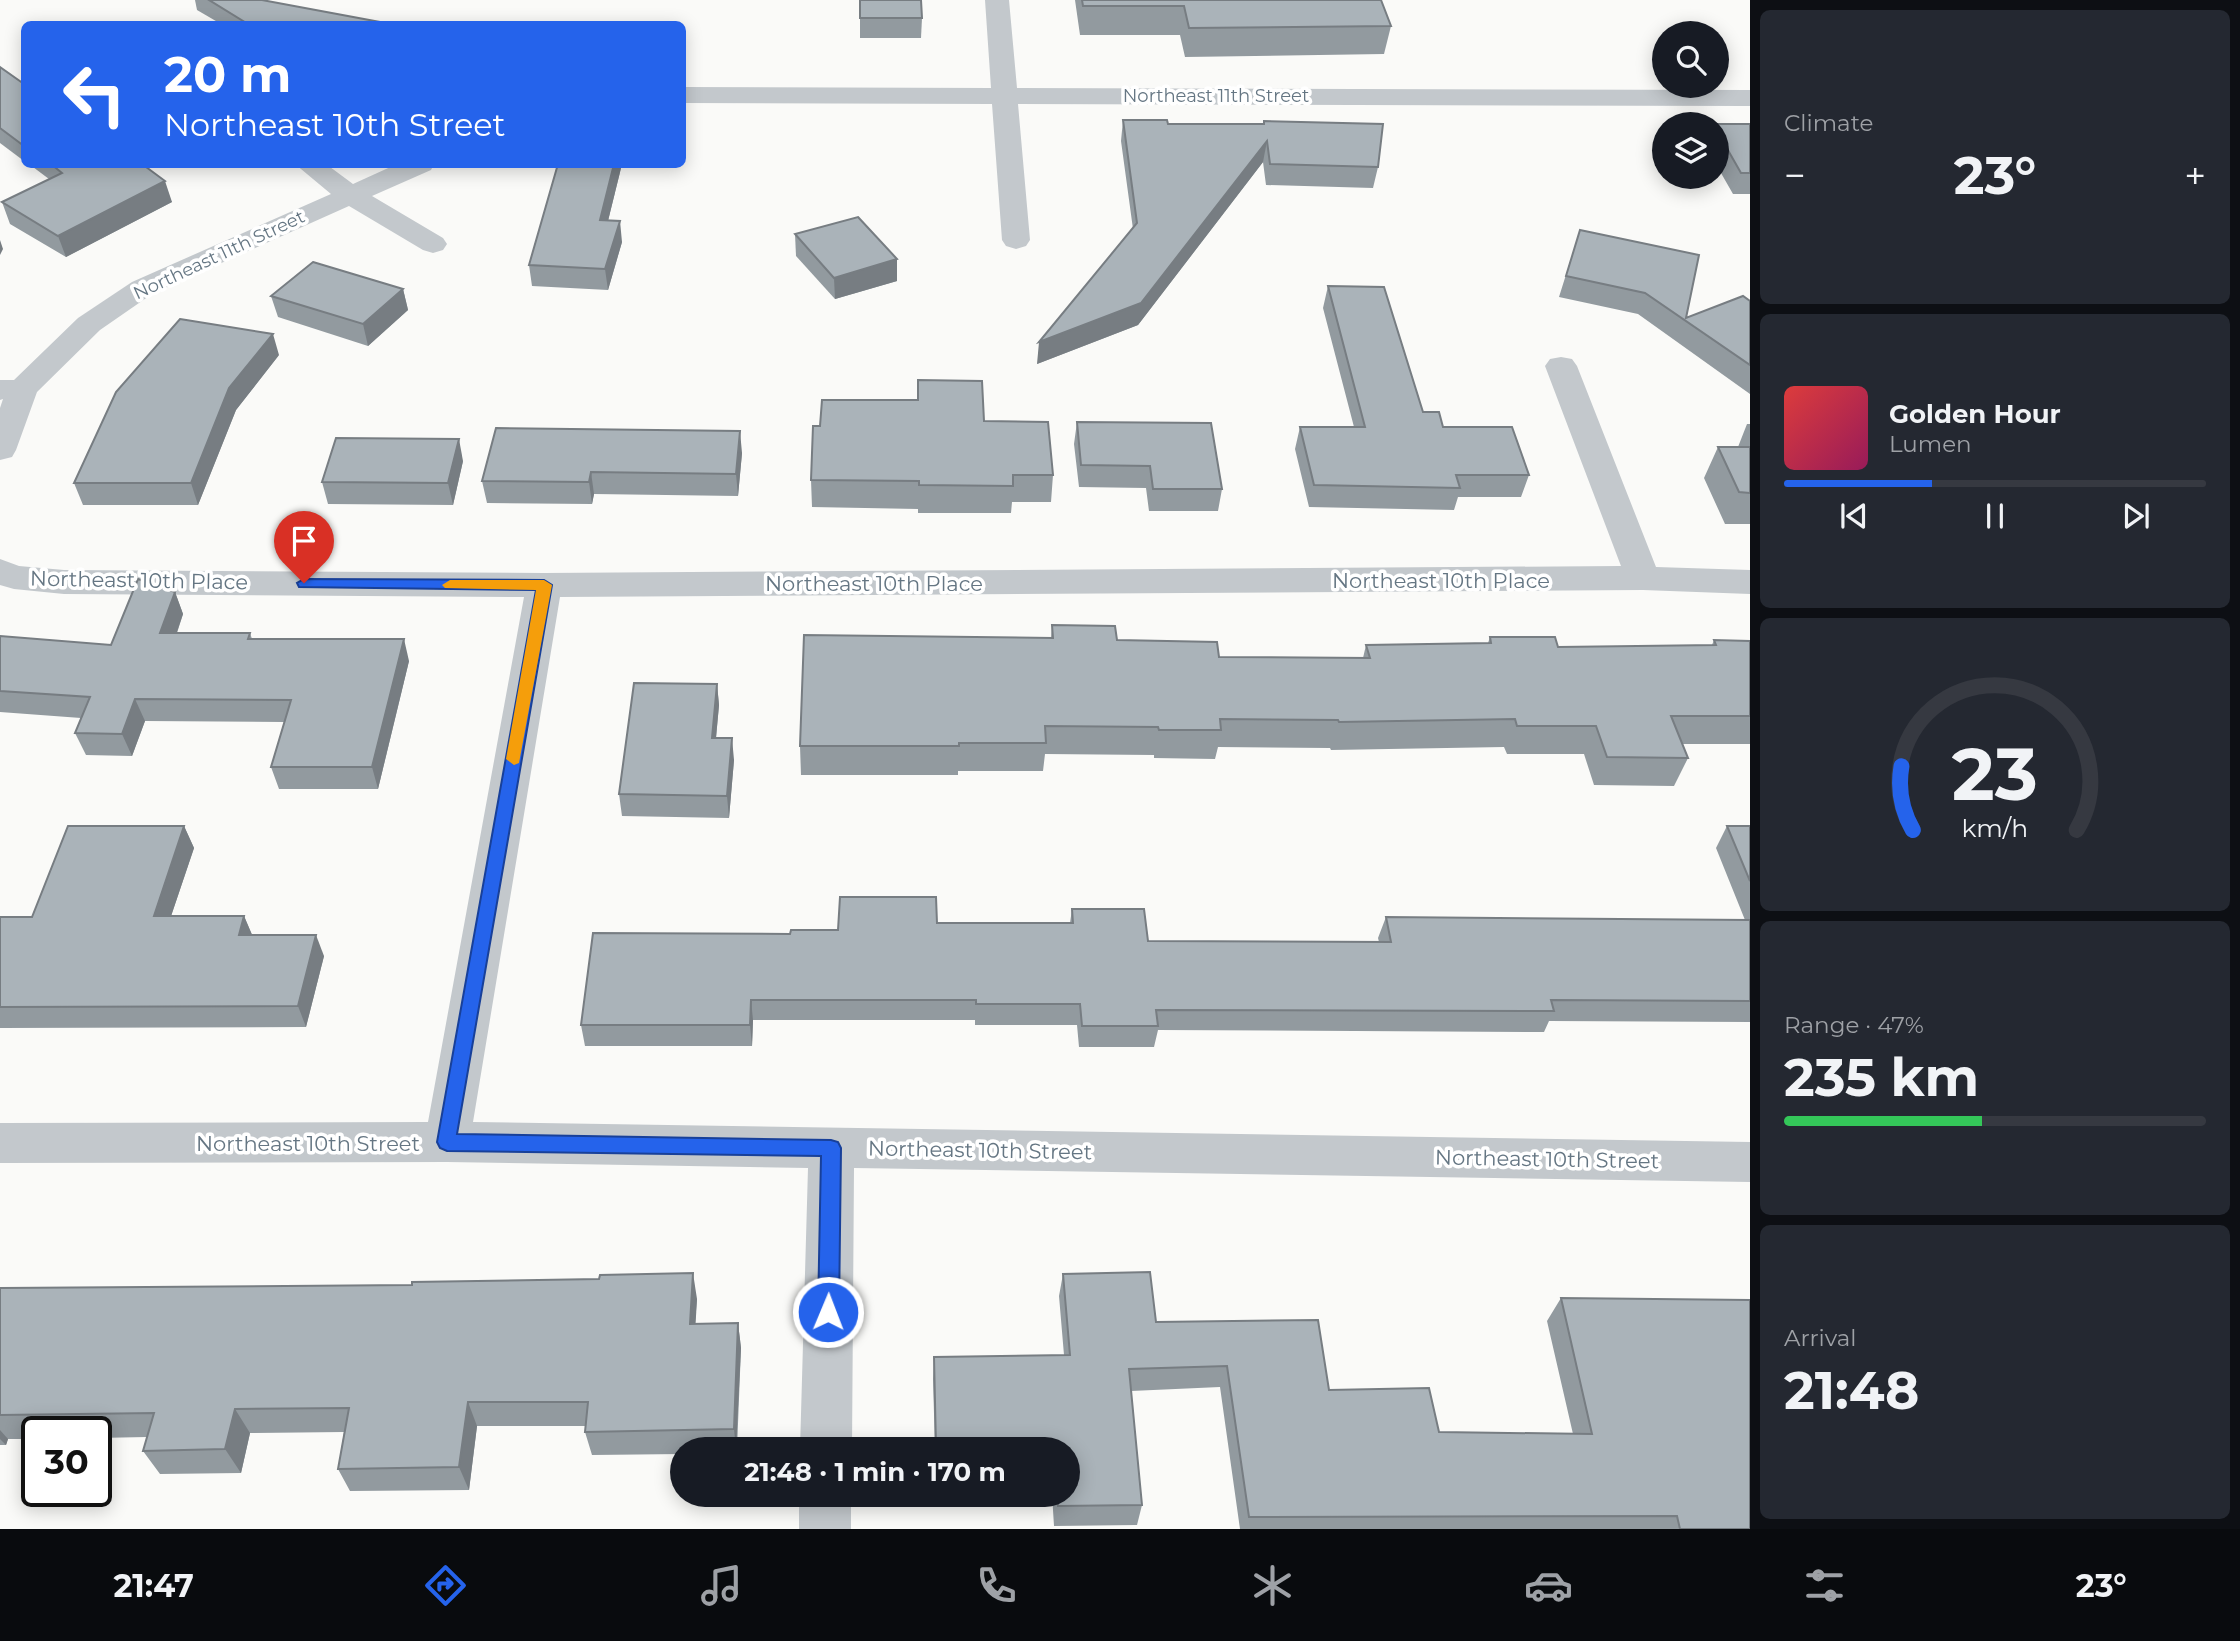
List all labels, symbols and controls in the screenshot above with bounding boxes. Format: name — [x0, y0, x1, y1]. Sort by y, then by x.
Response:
map controls — [1652, 21, 1729, 189]
button: search — [1652, 21, 1729, 98]
text: 20 m — [164, 45, 291, 104]
icon: left — [49, 49, 140, 140]
street label: Northeast 11th Street — [1123, 85, 1309, 107]
text: Northeast 10th Street — [164, 105, 506, 144]
text: Climate — [1784, 109, 1873, 137]
button: layers — [1652, 112, 1729, 189]
text: 23° — [1954, 144, 2036, 207]
text: − — [1784, 152, 1806, 199]
text: + — [2184, 152, 2206, 199]
street label: Northeast 11th Street — [130, 206, 308, 304]
text: Golden Hour — [1889, 398, 2061, 430]
text: Lumen — [1889, 430, 1972, 458]
icon: previous — [1835, 497, 1873, 535]
icon: pause — [1976, 497, 2014, 535]
icon: next — [2117, 497, 2155, 535]
pin — [274, 511, 334, 583]
icon: arrive — [285, 522, 323, 560]
street label: Northeast 10th Place — [30, 566, 248, 594]
street label: Northeast 10th Place — [1332, 568, 1550, 593]
street label: Northeast 10th Place — [765, 571, 983, 596]
text: 23 — [1952, 731, 2038, 819]
text: km/h — [1962, 813, 2028, 843]
text: Range · 47% — [1784, 1011, 1924, 1039]
text: 235 km — [1784, 1046, 1979, 1109]
street label: Northeast 10th Street — [196, 1131, 420, 1156]
street label: Northeast 10th Street — [868, 1136, 1092, 1164]
street label: Northeast 10th Street — [1435, 1145, 1659, 1173]
position arrow — [791, 1275, 865, 1349]
text: Arrival — [1784, 1324, 1857, 1352]
text: 21:48 — [1784, 1359, 1919, 1422]
speed limit sign: 30 — [21, 1416, 112, 1507]
text: 21:48 · 1 min · 170 m — [744, 1456, 1006, 1488]
icon: directions — [421, 1561, 470, 1610]
icon: music — [697, 1561, 746, 1610]
icon: phone — [972, 1561, 1021, 1610]
icon: climate — [1248, 1561, 1297, 1610]
icon: car — [1524, 1561, 1573, 1610]
icon: filters — [1800, 1561, 1849, 1610]
text: 21:47 — [113, 1566, 194, 1605]
text: 23° — [2076, 1566, 2127, 1605]

